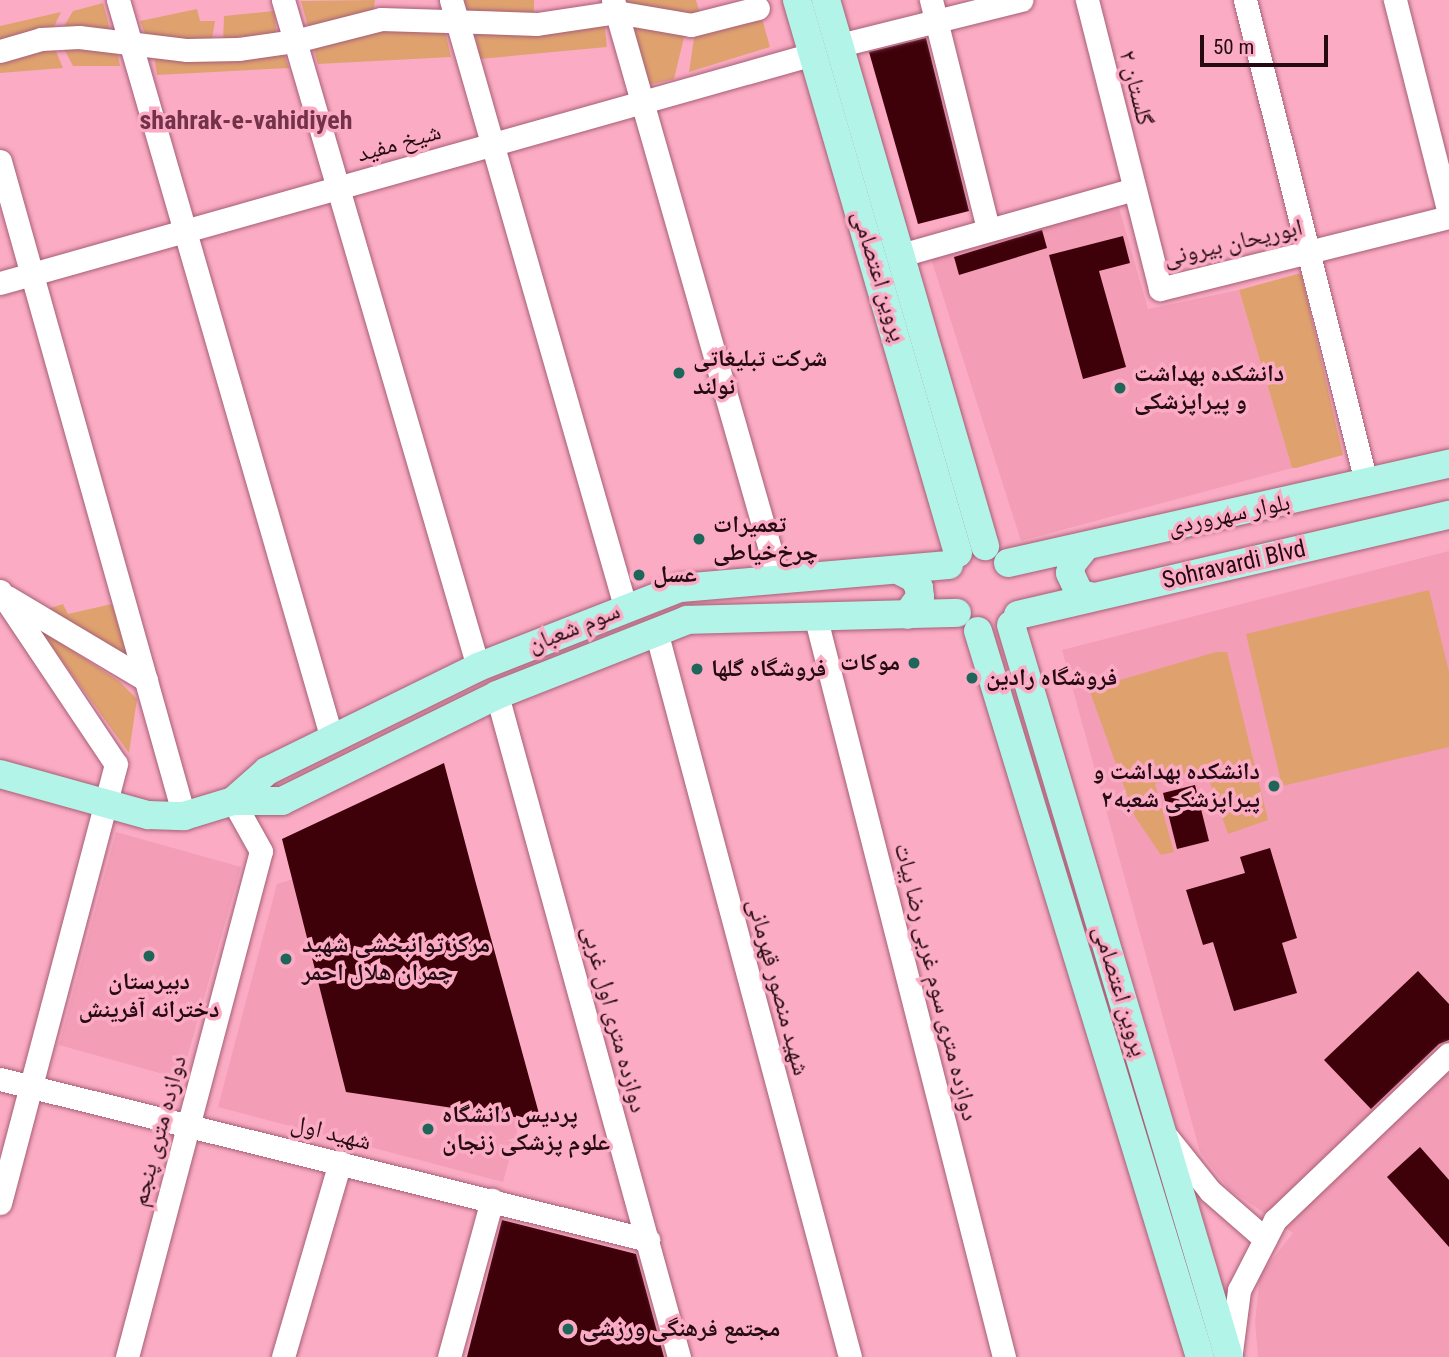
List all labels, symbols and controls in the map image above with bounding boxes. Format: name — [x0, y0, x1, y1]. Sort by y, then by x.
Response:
scale bar — [1204, 21, 1332, 65]
text: 50 m — [1213, 35, 1254, 59]
street label: گلستان ۲ — [1113, 47, 1159, 129]
district label: shahrak-e-vahidiyeh — [140, 105, 352, 137]
street label: شیخ مفید — [354, 117, 444, 169]
street label: پروین اعتصامی — [845, 207, 913, 345]
street label: ابوریحان بیرونی — [1161, 213, 1305, 273]
place label: شرکت تبلیغاتی نولند — [693, 345, 827, 401]
place label: دانشکده بهداشت و پیراپزشکی — [1134, 360, 1284, 416]
marker: شرکت تبلیغاتی نولند — [671, 365, 687, 381]
marker: دانشکده بهداشت و پیراپزشکی — [1112, 380, 1128, 396]
street label: بلوار سهروردی — [1165, 488, 1293, 542]
place label: تعمیرات چرخ‌خیاطی — [713, 511, 818, 567]
marker: تعمیرات چرخ‌خیاطی — [691, 531, 707, 547]
street label: Sohravardi Blvd — [1159, 534, 1309, 596]
place label: عسل — [653, 561, 697, 589]
marker: عسل — [631, 567, 647, 583]
street label: سوم شعبان — [524, 596, 624, 660]
place label: موکات — [840, 649, 900, 677]
place label: فروشگاه گلها — [711, 655, 826, 683]
marker: موکات — [906, 655, 922, 671]
marker: فروشگاه گلها — [689, 661, 705, 677]
place label: فروشگاه رادین — [986, 664, 1117, 692]
marker: فروشگاه رادین — [964, 670, 980, 686]
place label: دانشکده بهداشت و پیراپزشکى شعبه۲ — [1092, 758, 1260, 814]
marker: دانشکده بهداشت و پیراپزشکى شعبه۲ — [1266, 778, 1282, 794]
street label: دوازده متری سوم غربی رضا بیات — [888, 840, 984, 1124]
street label: شهید منصور قهرمانی — [741, 895, 815, 1079]
street label: دوازده متری اول غربی — [575, 922, 653, 1116]
street label: پروین اعتصامی — [1086, 922, 1154, 1060]
place label: مرکز توانبخشی شهید چمران هلال احمر — [302, 931, 490, 987]
marker: دبیرستان دخترانه آفرینش — [141, 948, 157, 964]
marker: مرکز توانبخشی شهید چمران هلال احمر — [276, 949, 296, 969]
place label: دبیرستان دخترانه آفرینش — [79, 968, 219, 1024]
street label: دوازده متری پنجم — [125, 1052, 193, 1210]
place label: پردیس دانشگاه علوم پزشکى زنجان — [442, 1101, 610, 1157]
street label: شهید اول — [288, 1109, 374, 1157]
marker: پردیس دانشگاه علوم پزشکى زنجان — [420, 1121, 436, 1137]
place label: مجتمع فرهنگی ورزشی — [582, 1315, 780, 1343]
marker: مجتمع فرهنگی ورزشی — [560, 1321, 576, 1337]

